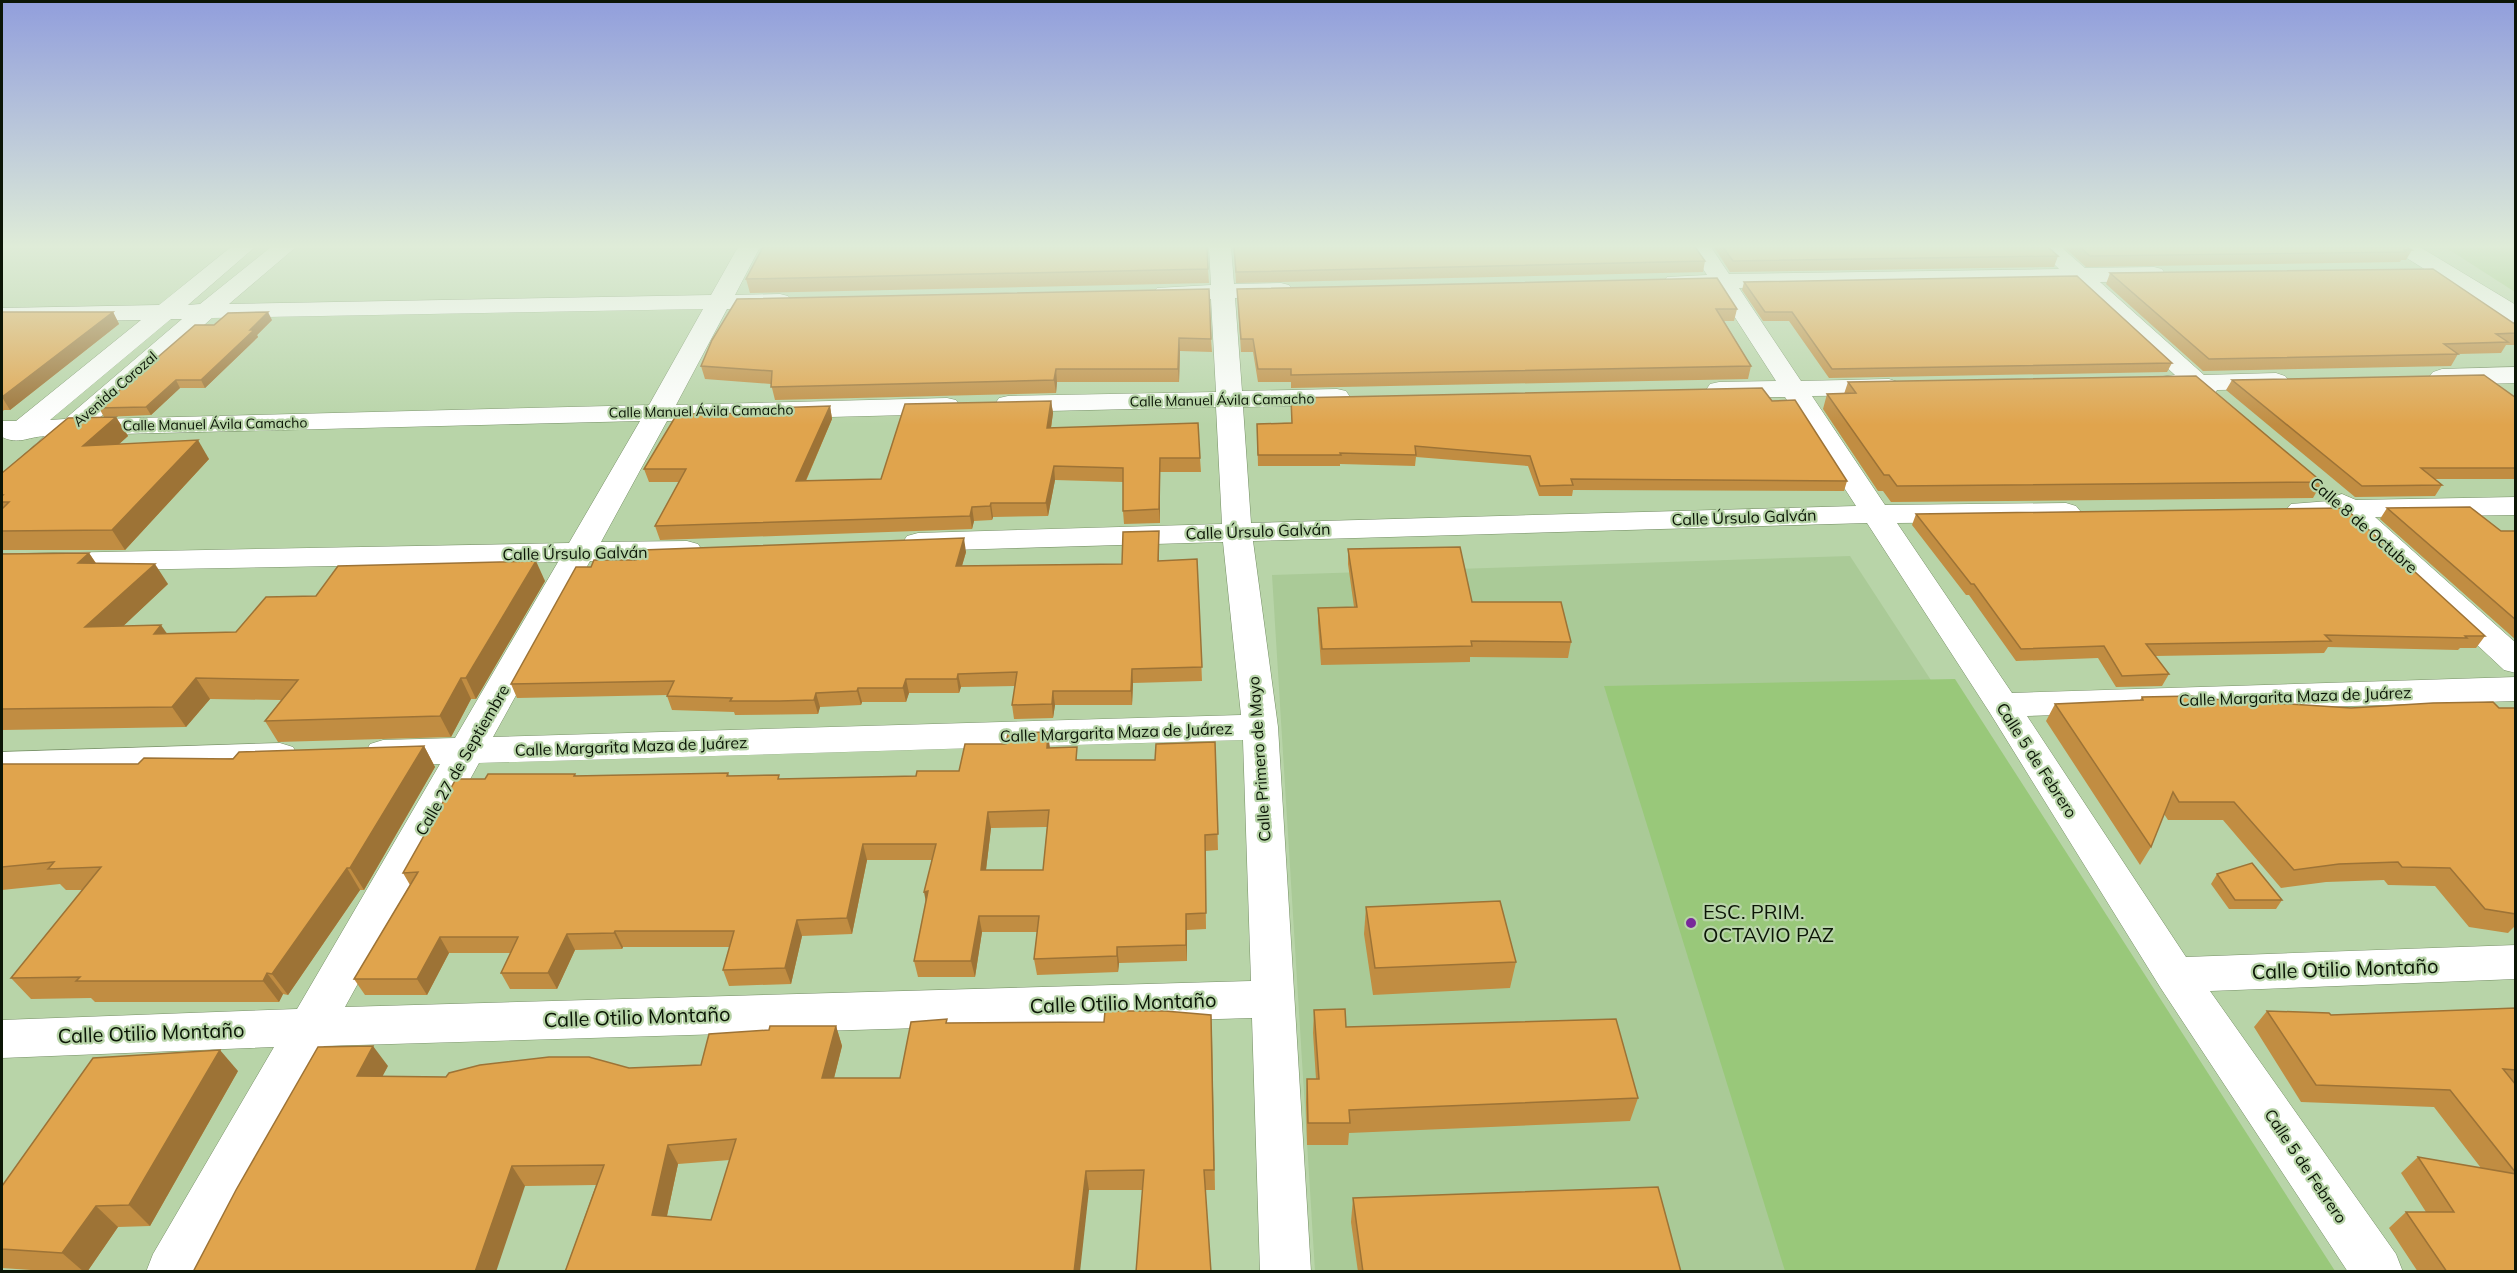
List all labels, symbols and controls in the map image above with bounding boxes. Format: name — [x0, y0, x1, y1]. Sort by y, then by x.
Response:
street label: Avenida Corozal — [69, 348, 161, 430]
street label: Calle Manuel Ávila Camacho — [1130, 389, 1314, 411]
street label: Calle Manuel Ávila Camacho — [609, 400, 793, 422]
street label: Calle Manuel Ávila Camacho — [123, 413, 307, 435]
street label: Calle 8 de Octubre — [2306, 473, 2422, 577]
street label: Calle Úrsulo Galván — [1671, 504, 1817, 530]
street label: Calle Úrsulo Galván — [1185, 518, 1331, 544]
street label: Calle Úrsulo Galván — [502, 542, 648, 564]
street label: Calle Primero de Mayo — [1243, 676, 1275, 842]
street label: Calle 27 de Septiembre — [411, 681, 513, 839]
street label: Calle Margarita Maza de Juárez — [2178, 682, 2412, 710]
street label: Calle 5 de Febrero — [1992, 699, 2082, 821]
street label: Calle Margarita Maza de Juárez — [999, 718, 1233, 746]
street label: Calle Margarita Maza de Juárez — [514, 732, 748, 760]
place label: ESC. PRIM. OCTAVIO PAZ — [1703, 899, 1834, 947]
marker: ESC. PRIM. OCTAVIO PAZ — [1684, 916, 1698, 930]
street label: Calle Otilio Montaño — [2251, 953, 2439, 984]
street label: Calle Otilio Montaño — [1029, 987, 1217, 1018]
street label: Calle Otilio Montaño — [543, 1001, 731, 1032]
street label: Calle Otilio Montaño — [57, 1017, 245, 1048]
street label: Calle 5 de Febrero — [2260, 1105, 2352, 1227]

